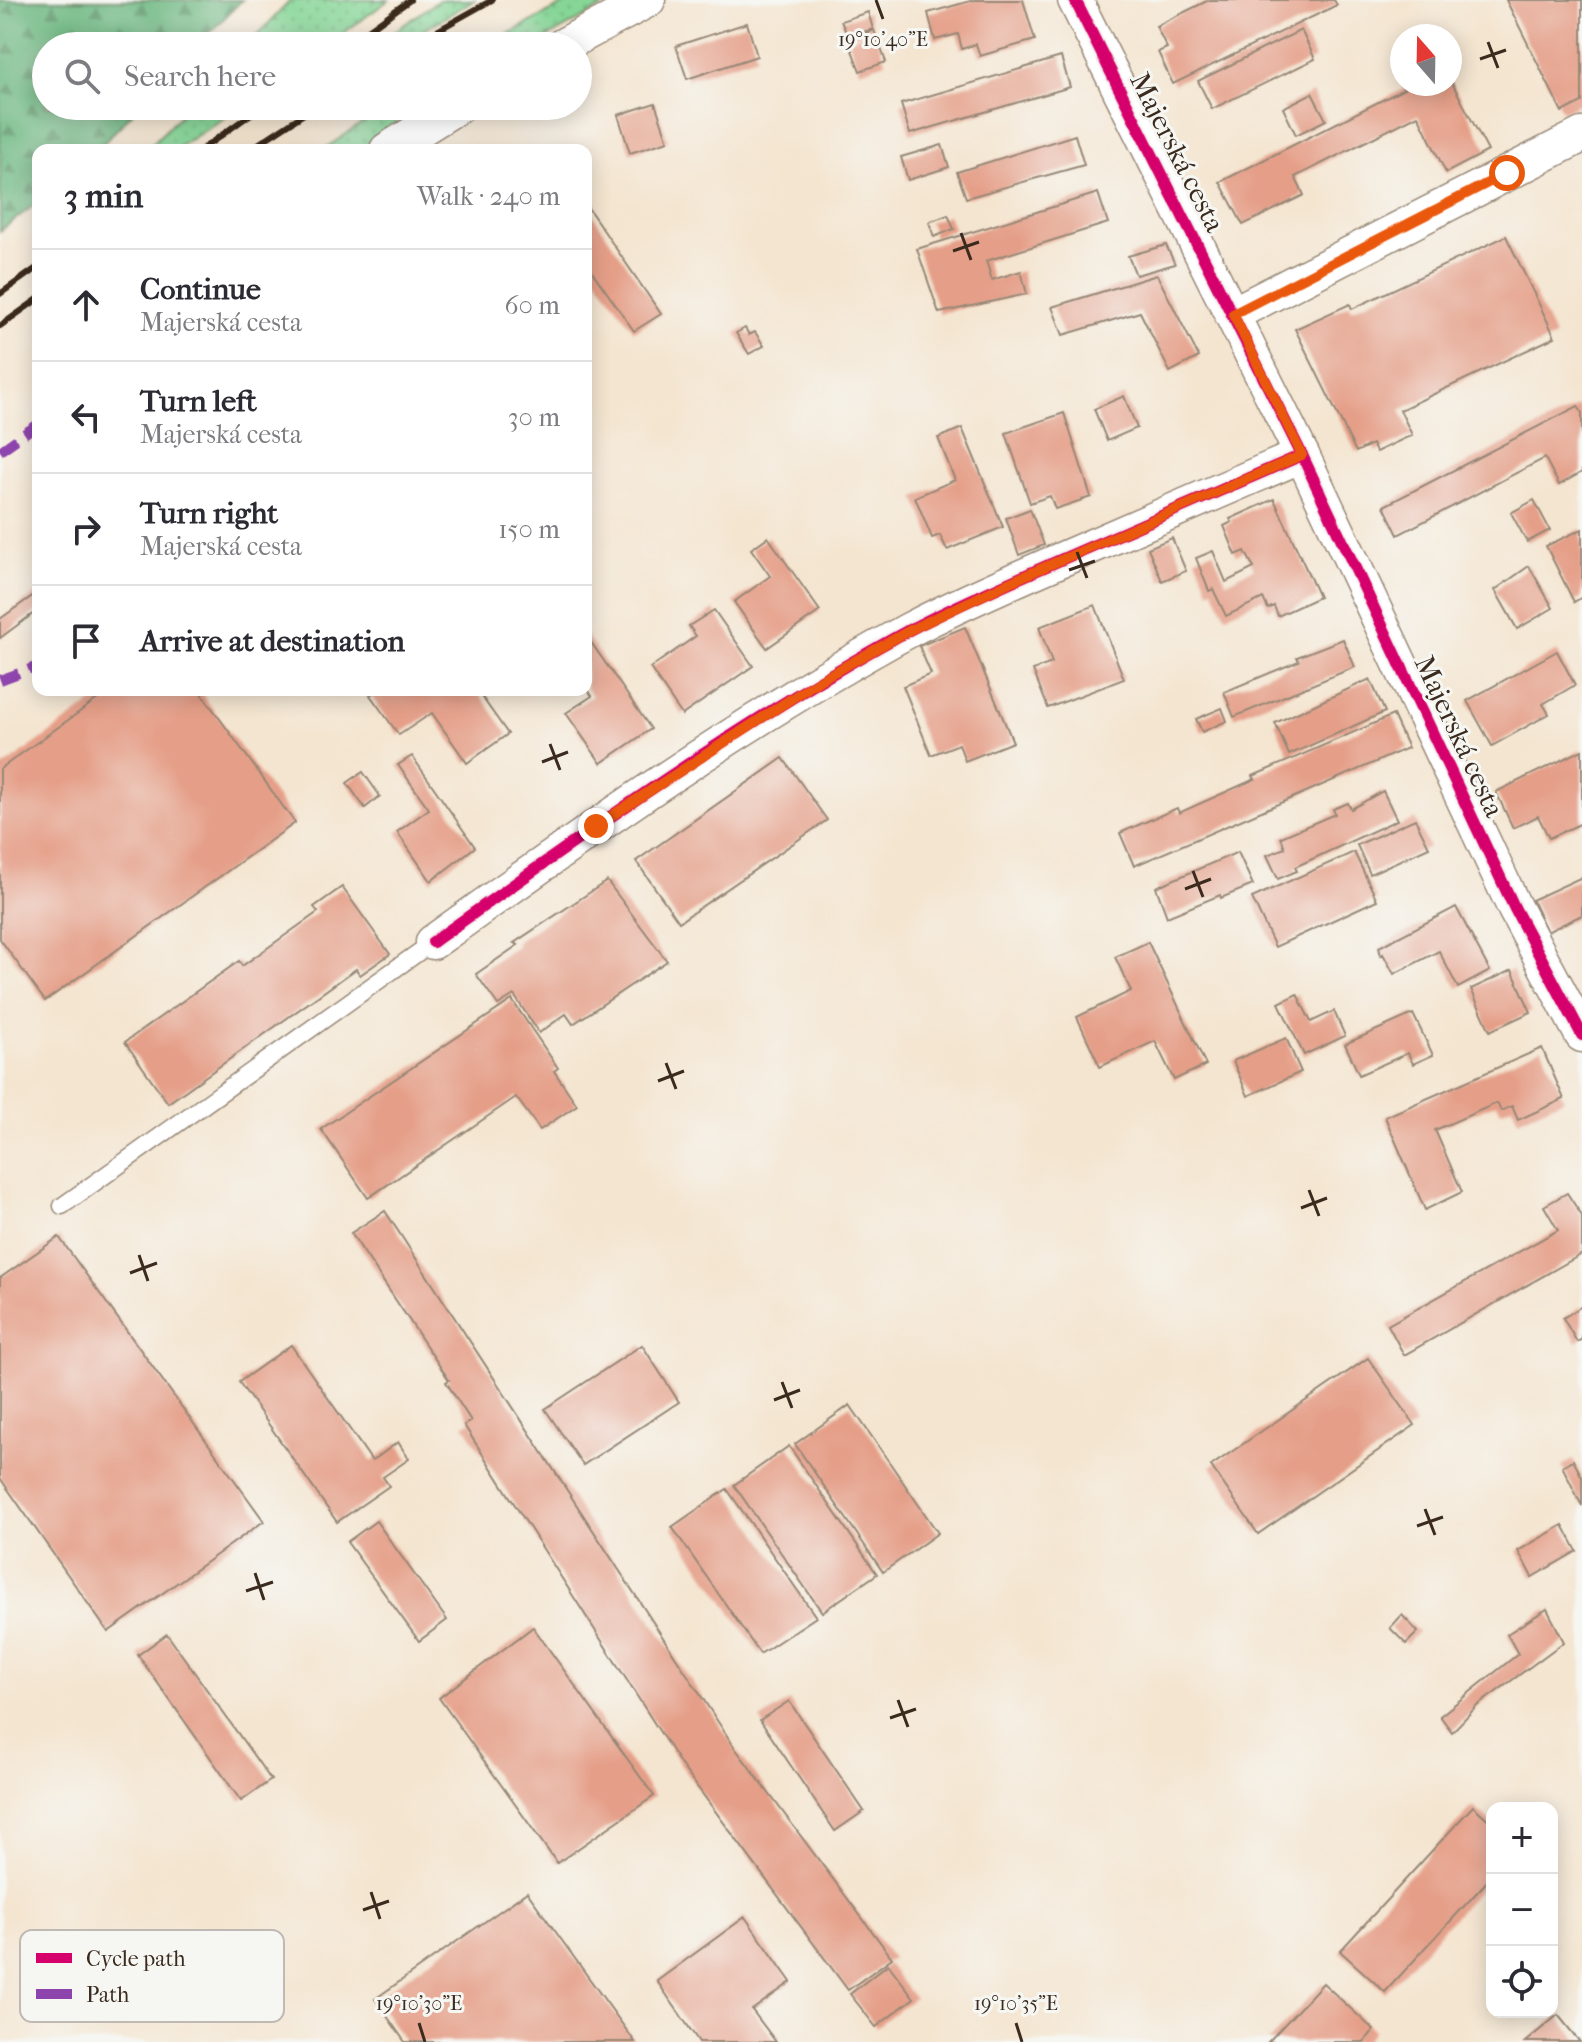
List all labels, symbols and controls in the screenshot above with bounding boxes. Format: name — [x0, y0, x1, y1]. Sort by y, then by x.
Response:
north arrow — [1390, 24, 1462, 96]
text: 19°10'40"E — [838, 28, 928, 51]
search box — [32, 32, 592, 120]
icon: search — [60, 54, 104, 98]
text: Search here — [124, 59, 276, 94]
street label: Majerská cesta — [1123, 67, 1232, 238]
route start — [1489, 155, 1525, 191]
text: 3 min — [64, 176, 143, 216]
text: Walk · 240 m — [417, 181, 560, 212]
text: Continue — [140, 272, 261, 307]
icon: ahead — [64, 283, 108, 327]
text: 60 m — [504, 290, 560, 321]
text: Majerská cesta — [140, 307, 302, 338]
text: Turn left — [140, 384, 257, 419]
icon: left — [64, 395, 108, 439]
text: 30 m — [508, 402, 560, 433]
text: Majerská cesta — [140, 419, 302, 450]
text: Turn right — [140, 496, 278, 531]
icon: right — [64, 507, 108, 551]
text: 150 m — [498, 514, 560, 545]
text: Majerská cesta — [140, 531, 302, 562]
icon: arrive — [64, 619, 108, 663]
text: Arrive at destination — [140, 624, 405, 659]
street label: Majerská cesta — [1408, 650, 1512, 823]
route end — [578, 808, 614, 844]
map controls — [1486, 1802, 1558, 2018]
button: + — [1486, 1802, 1558, 1874]
button: − — [1486, 1874, 1558, 1946]
legend — [20, 1930, 284, 2022]
text: Cycle path — [86, 1946, 186, 1972]
button: locate — [1486, 1946, 1558, 2018]
text: Path — [86, 1982, 130, 2008]
text: 19°10'30"E — [376, 1992, 462, 2015]
text: 19°10'35"E — [974, 1992, 1058, 2015]

